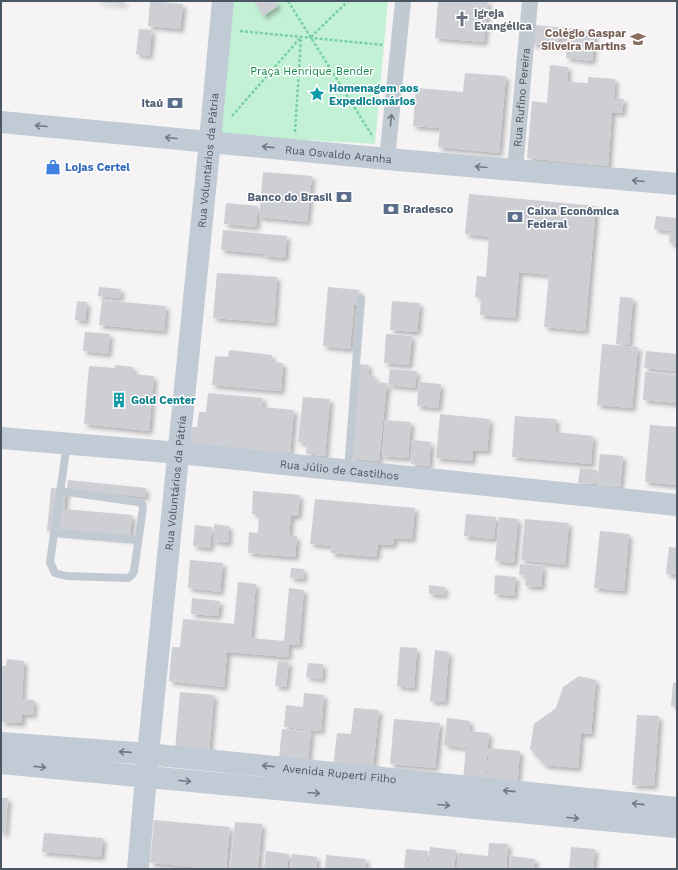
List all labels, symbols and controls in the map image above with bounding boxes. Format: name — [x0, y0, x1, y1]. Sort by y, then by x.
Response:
place label: Igreja Evangélica — [474, 7, 533, 33]
church icon: Igreja Evangélica — [453, 10, 471, 28]
place label: Colégio Gaspar Silveira Martins — [541, 27, 626, 53]
school or university icon: Colégio Gaspar Silveira Martins — [629, 30, 647, 48]
street label: Rua Rufino Pereira — [511, 47, 533, 147]
park label: Praça Henrique Bender — [250, 65, 374, 78]
place label: Homenagem aos Expedicionários — [329, 82, 419, 108]
place icon: Homenagem aos Expedicionários — [308, 85, 326, 103]
street label: Rua Voluntários da Pátria — [195, 92, 221, 229]
bank icon: Itaú — [166, 94, 184, 112]
place label: Itaú — [141, 97, 163, 110]
one-way arrow — [387, 114, 394, 127]
one-way arrow — [35, 122, 48, 130]
one-way arrow — [165, 134, 178, 142]
one-way arrow — [262, 143, 275, 151]
street label: Rua Osvaldo Aranha — [284, 143, 392, 166]
shop icon: Lojas Certel — [44, 158, 62, 176]
place label: Lojas Certel — [65, 161, 130, 174]
one-way arrow — [475, 163, 488, 170]
one-way arrow — [632, 177, 645, 185]
bank icon: Banco do Brasil — [335, 188, 353, 206]
place label: Banco do Brasil — [247, 191, 332, 204]
bank icon: Bradesco — [382, 200, 400, 218]
place label: Bradesco — [403, 203, 454, 216]
place label: Caixa Econômica Federal — [527, 205, 620, 231]
bank icon: Caixa Econômica Federal — [506, 208, 524, 226]
building icon: Gold Center — [110, 391, 128, 409]
place label: Gold Center — [131, 394, 196, 407]
street label: Rua Voluntários da Pátria — [163, 415, 189, 551]
street label: Rua Júlio de Castilhos — [279, 458, 400, 483]
one-way arrow — [119, 749, 132, 756]
one-way arrow — [262, 762, 275, 770]
street label: Avenida Ruperti Filho — [282, 762, 397, 786]
one-way arrow — [33, 763, 46, 771]
one-way arrow — [178, 778, 191, 785]
one-way arrow — [503, 787, 516, 794]
one-way arrow — [308, 790, 321, 797]
one-way arrow — [632, 800, 645, 808]
one-way arrow — [437, 802, 450, 809]
one-way arrow — [566, 814, 579, 821]

